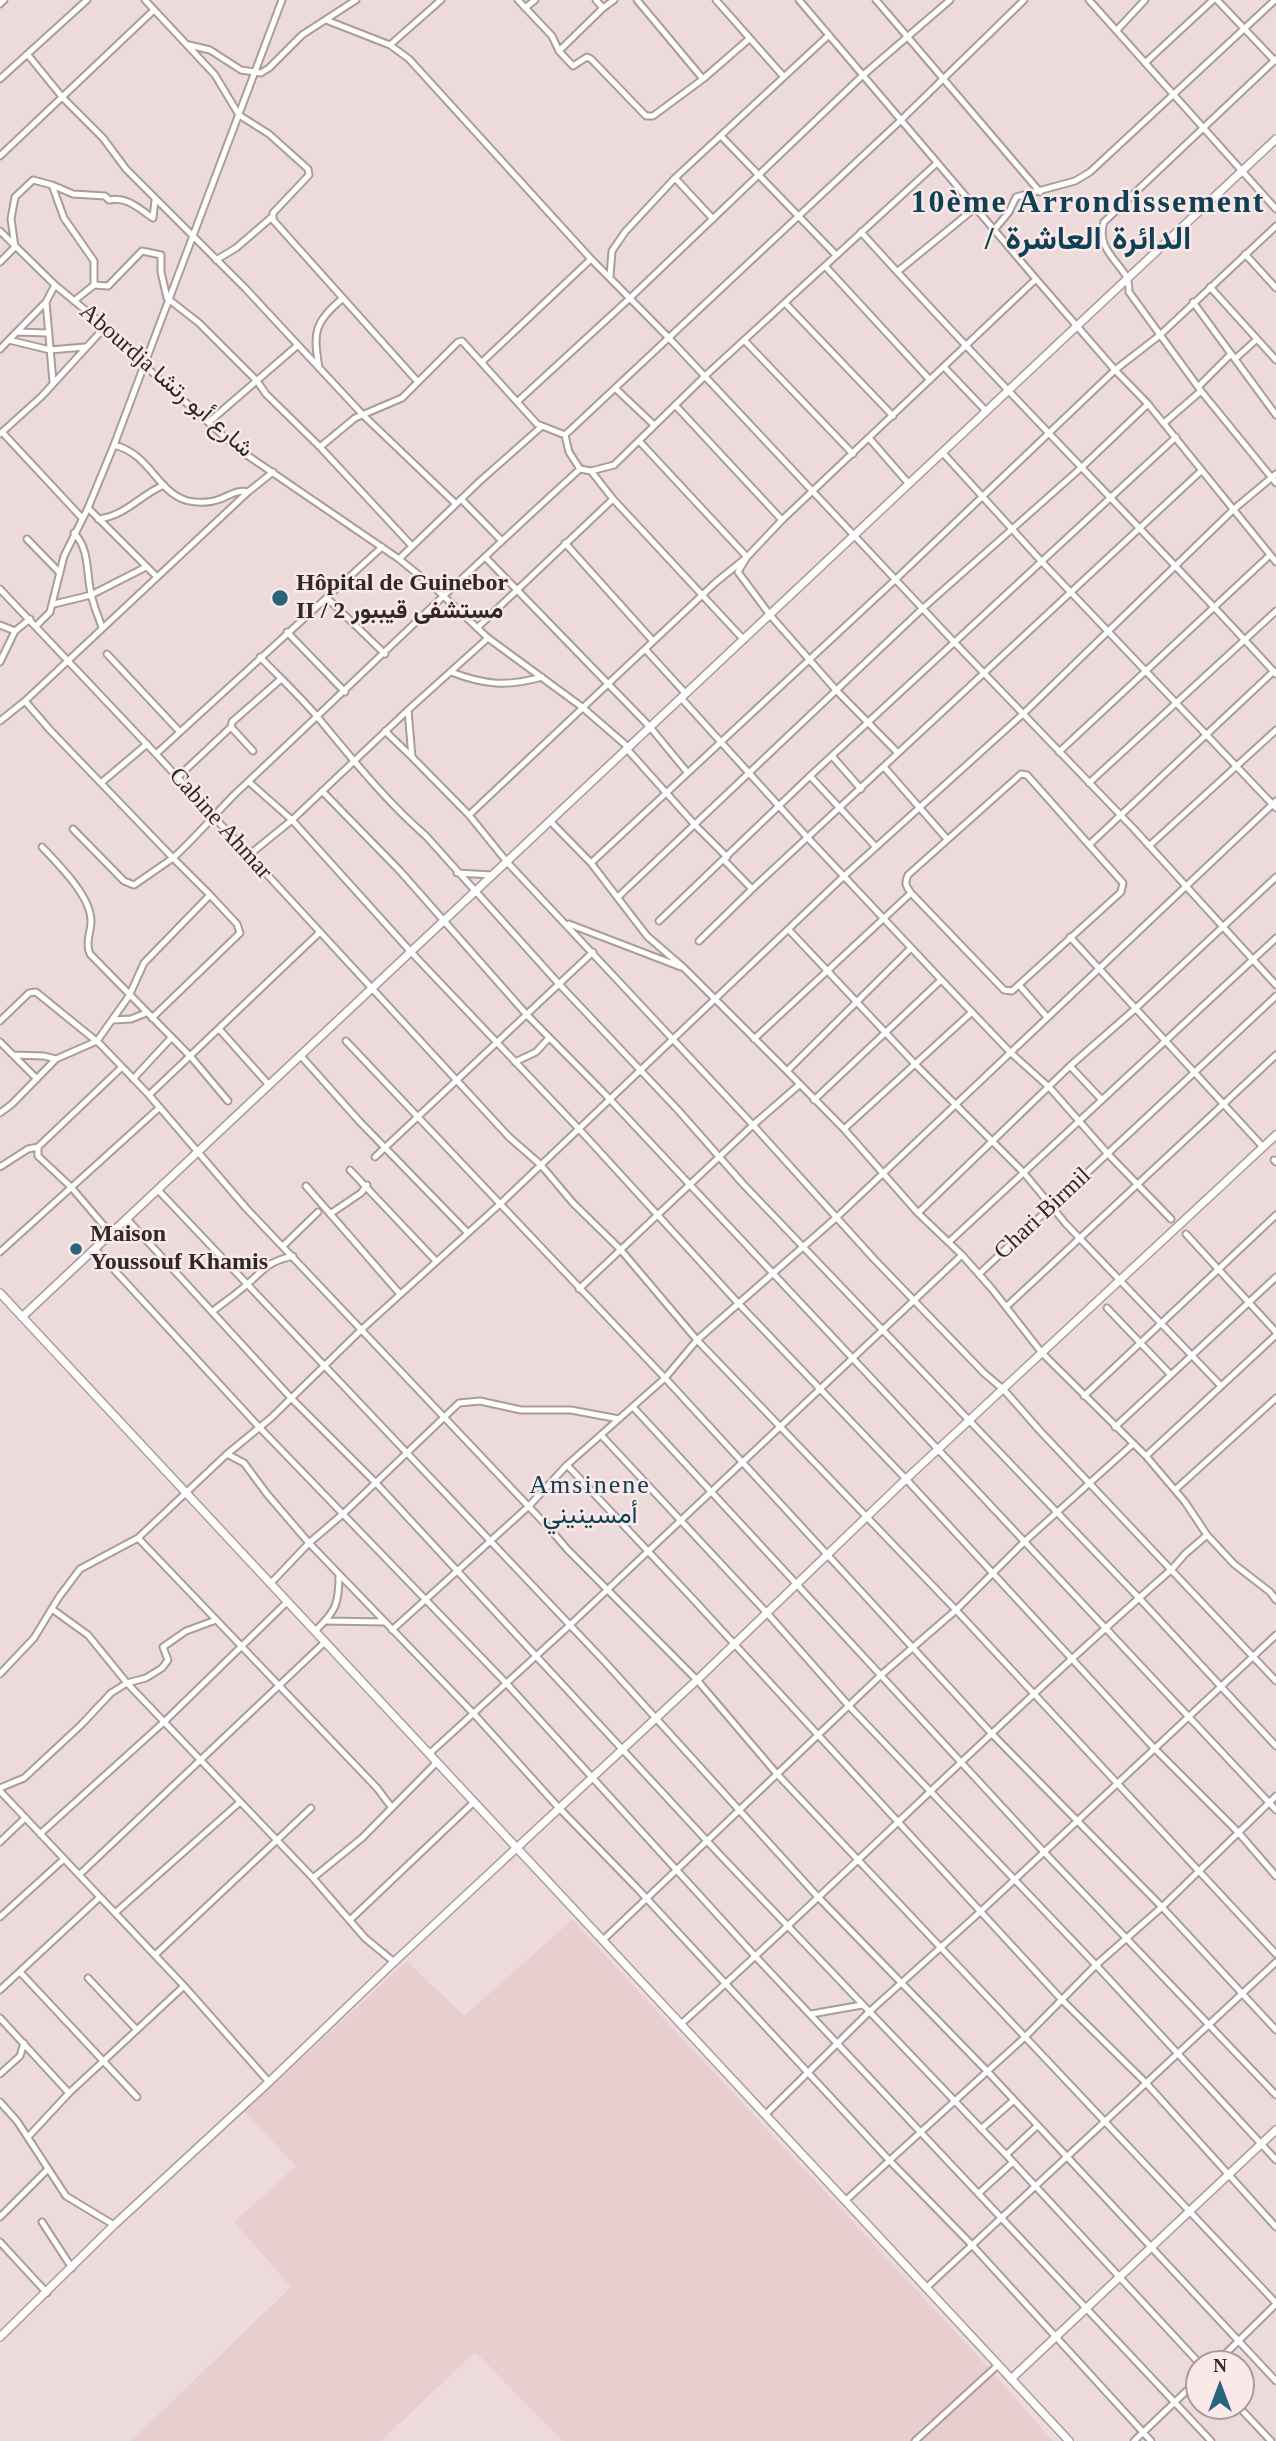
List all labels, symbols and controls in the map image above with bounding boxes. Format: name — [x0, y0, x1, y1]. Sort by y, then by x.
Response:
district label: 10ème Arrondissement / الدائرة العاشرة — [913, 185, 1263, 260]
street label: Abourdja شارع أبو رتشا — [73, 298, 259, 464]
place label: Hôpital de Guinebor II / مستشفى قيببور 2 — [296, 570, 508, 626]
marker: Hôpital de Guinebor II / مستشفى قيببور 2 — [270, 588, 290, 608]
street label: Cabine Ahmar — [162, 762, 278, 886]
street label: Chari Birmil — [989, 1162, 1097, 1266]
place label: Maison Youssouf Khamis — [90, 1221, 268, 1277]
marker: Maison Youssouf Khamis — [68, 1241, 84, 1257]
district label: Amsinene أمسينيني — [530, 1470, 650, 1532]
north arrow — [1185, 2350, 1255, 2420]
text: N — [1213, 2355, 1227, 2376]

